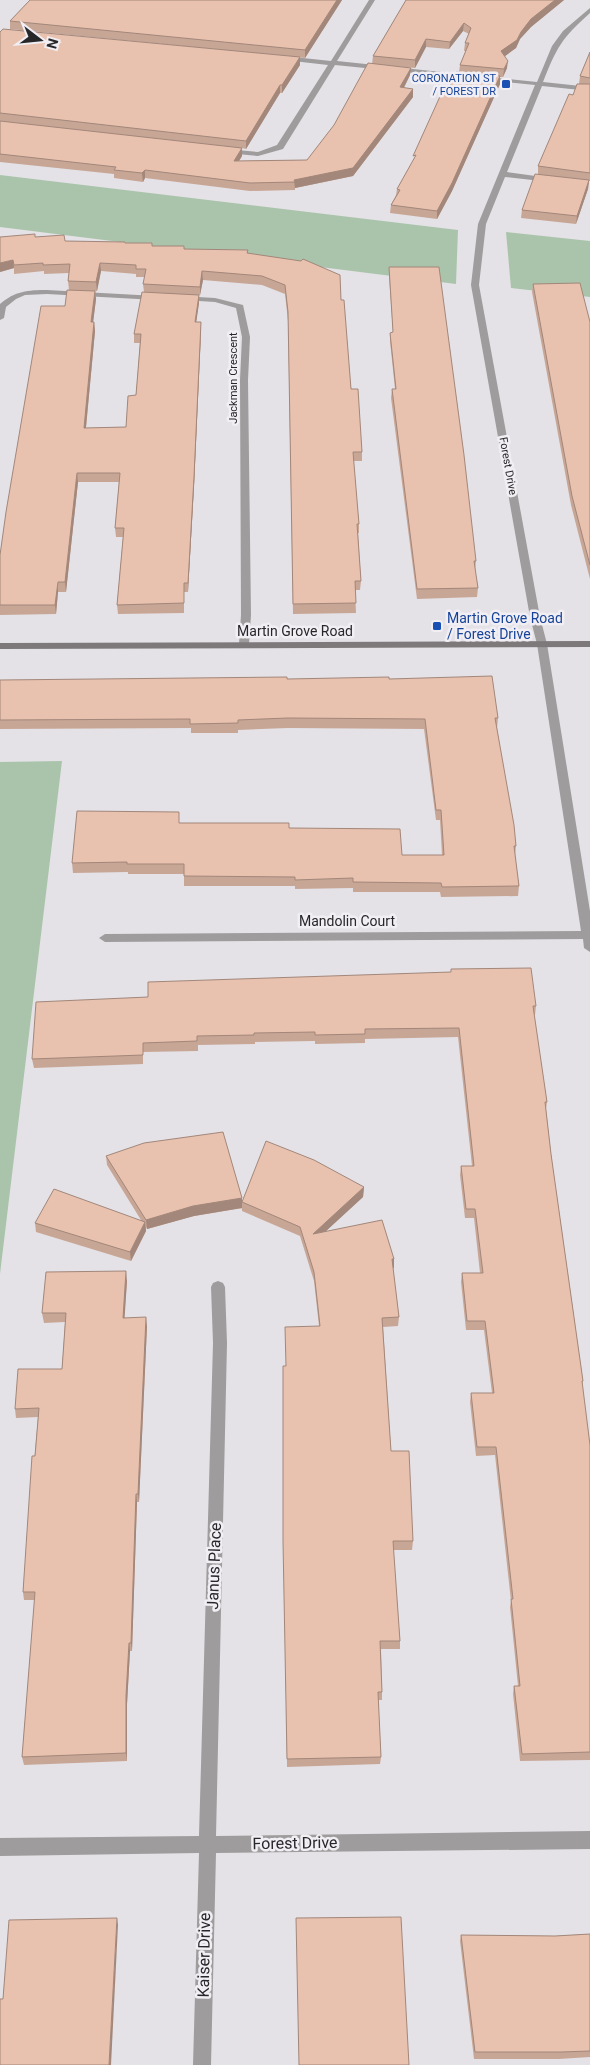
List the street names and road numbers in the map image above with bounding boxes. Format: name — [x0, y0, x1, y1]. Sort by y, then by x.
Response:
street label: Jackman Crescent — [227, 332, 240, 424]
street label: Forest Drive — [497, 436, 520, 496]
street label: Martin Grove Road — [237, 623, 353, 639]
street label: Mandolin Court — [299, 913, 395, 929]
street label: Janus Place — [203, 1522, 225, 1610]
street label: Forest Drive — [252, 1833, 338, 1853]
street label: Kaiser Drive — [194, 1912, 214, 1998]

